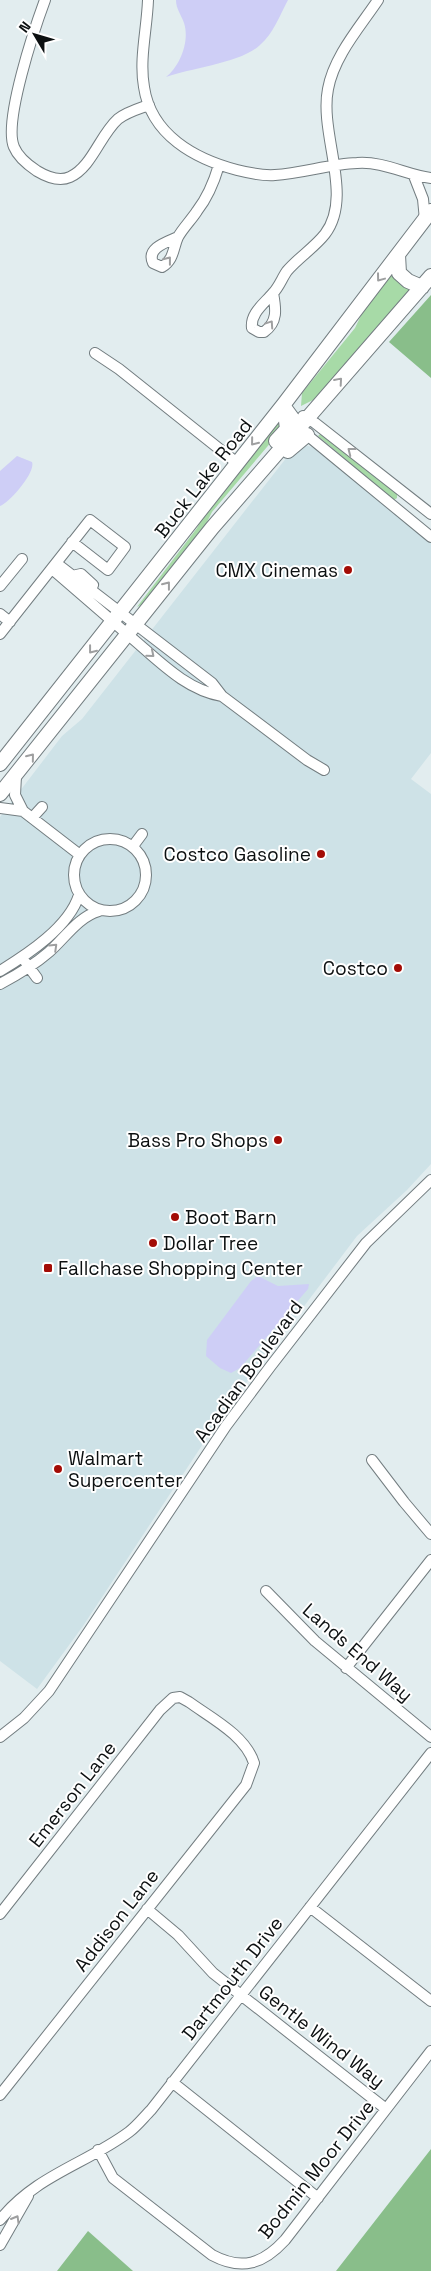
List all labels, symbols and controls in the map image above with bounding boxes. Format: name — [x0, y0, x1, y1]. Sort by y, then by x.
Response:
north arrow — [10, 10, 60, 60]
text: N — [15, 18, 35, 36]
one-way arrow — [162, 256, 171, 266]
one-way arrow — [378, 272, 386, 281]
one-way arrow — [264, 320, 274, 329]
one-way arrow — [333, 378, 342, 387]
street label: Buck Lake Road — [149, 414, 258, 543]
one-way arrow — [251, 436, 260, 446]
one-way arrow — [348, 448, 357, 456]
place label: CMX Cinemas — [215, 558, 338, 583]
marker: CMX Cinemas — [342, 564, 354, 576]
one-way arrow — [161, 582, 169, 591]
one-way arrow — [89, 644, 97, 653]
one-way arrow — [145, 648, 154, 657]
one-way arrow — [25, 753, 34, 762]
place label: Costco Gasoline — [164, 842, 311, 867]
marker: Costco Gasoline — [315, 848, 327, 860]
one-way arrow — [49, 944, 58, 953]
place label: Costco — [323, 956, 388, 981]
marker: Costco — [392, 962, 404, 974]
place label: Bass Pro Shops — [128, 1128, 268, 1153]
marker: Bass Pro Shops — [272, 1134, 284, 1146]
place label: Boot Barn — [185, 1205, 277, 1230]
marker: Boot Barn — [169, 1211, 181, 1223]
place label: Dollar Tree — [163, 1231, 258, 1256]
marker: Dollar Tree — [147, 1237, 159, 1249]
place label: Fallchase Shopping Center — [58, 1256, 303, 1281]
marker: Fallchase Shopping Center — [42, 1262, 54, 1274]
street label: Acadian Boulevard — [188, 1295, 308, 1447]
place label: Walmart Supercenter — [68, 1446, 182, 1493]
marker: Walmart Supercenter — [52, 1463, 64, 1475]
street label: Lands End Way — [297, 1598, 418, 1707]
street label: Emerson Lane — [23, 1736, 122, 1852]
street label: Addison Lane — [69, 1864, 164, 1977]
street label: Dartmouth Drive — [176, 1912, 288, 2045]
street label: Gentle Wind Way — [254, 1979, 390, 2093]
street label: Bodmin Moor Drive — [253, 2095, 380, 2244]
one-way arrow — [10, 2216, 20, 2225]

